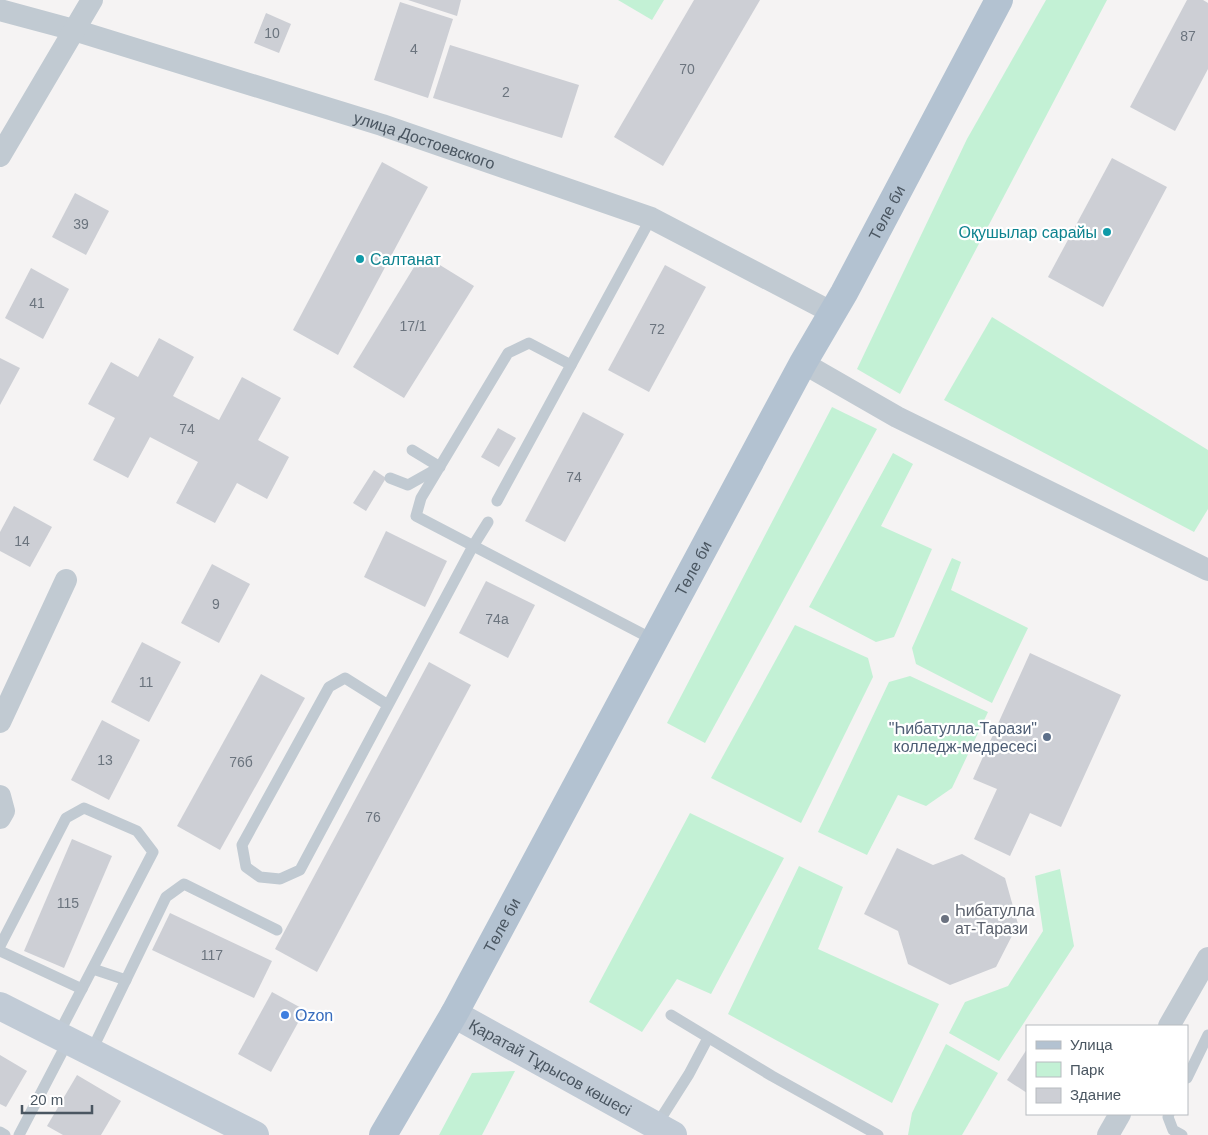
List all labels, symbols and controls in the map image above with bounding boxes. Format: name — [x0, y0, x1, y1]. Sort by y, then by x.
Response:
house number: 10 — [264, 25, 280, 41]
house number: 87 — [1180, 28, 1196, 44]
house number: 4 — [410, 41, 418, 57]
house number: 70 — [679, 61, 695, 77]
house number: 2 — [502, 84, 510, 100]
street label: улица Достоевского — [352, 109, 497, 172]
street label: Төле би — [866, 183, 908, 243]
house number: 39 — [73, 216, 89, 232]
place label: Оқушылар сарайы — [959, 224, 1097, 241]
marker: Оқушылар сарайы — [1101, 226, 1113, 238]
place label: Салтанат — [370, 251, 441, 268]
marker: Салтанат — [354, 253, 366, 265]
house number: 41 — [29, 295, 45, 311]
house number: 17/1 — [399, 318, 427, 334]
house number: 72 — [649, 321, 665, 337]
house number: 74 — [179, 421, 195, 437]
house number: 74 — [566, 469, 582, 485]
house number: 14 — [14, 533, 30, 549]
street label: Төле би — [672, 538, 715, 599]
house number: 9 — [212, 596, 220, 612]
house number: 74а — [485, 611, 509, 627]
house number: 11 — [139, 674, 153, 690]
place label: "Һибатулла-Тарази" колледж-медресесі — [889, 720, 1037, 755]
marker: "Һибатулла-Тарази" колледж-медресесі — [1041, 731, 1053, 743]
house number: 13 — [97, 752, 113, 768]
house number: 76б — [229, 754, 253, 770]
house number: 76 — [365, 809, 381, 825]
house number: 115 — [57, 895, 79, 911]
street label: Төле би — [480, 895, 524, 956]
place label: Һибатулла ат-Тарази — [955, 902, 1035, 937]
marker: Һибатулла ат-Тарази — [939, 913, 951, 925]
house number: 117 — [201, 947, 223, 963]
place label: Ozon — [295, 1007, 333, 1024]
marker: Ozon — [279, 1009, 291, 1021]
street label: Қаратай Тұрысов көшесі — [466, 1016, 634, 1119]
legend — [1026, 1025, 1188, 1115]
text: Улица — [1070, 1036, 1113, 1053]
text: Парк — [1070, 1061, 1104, 1078]
scale bar — [22, 1082, 92, 1114]
text: Здание — [1070, 1086, 1121, 1103]
text: 20 m — [30, 1091, 63, 1108]

